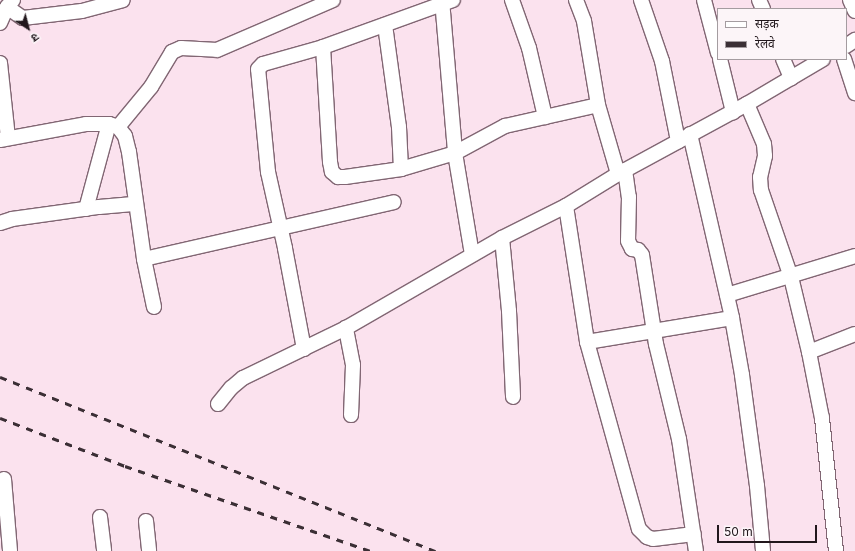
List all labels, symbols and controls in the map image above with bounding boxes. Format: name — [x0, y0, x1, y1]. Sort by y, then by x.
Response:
north arrow — [8, 8, 48, 48]
legend — [717, 8, 847, 60]
text: सड़क — [755, 16, 779, 31]
text: उ — [28, 30, 42, 45]
text: रेलवे — [755, 36, 775, 51]
scale bar — [719, 517, 819, 543]
text: 50 m — [724, 524, 753, 539]

